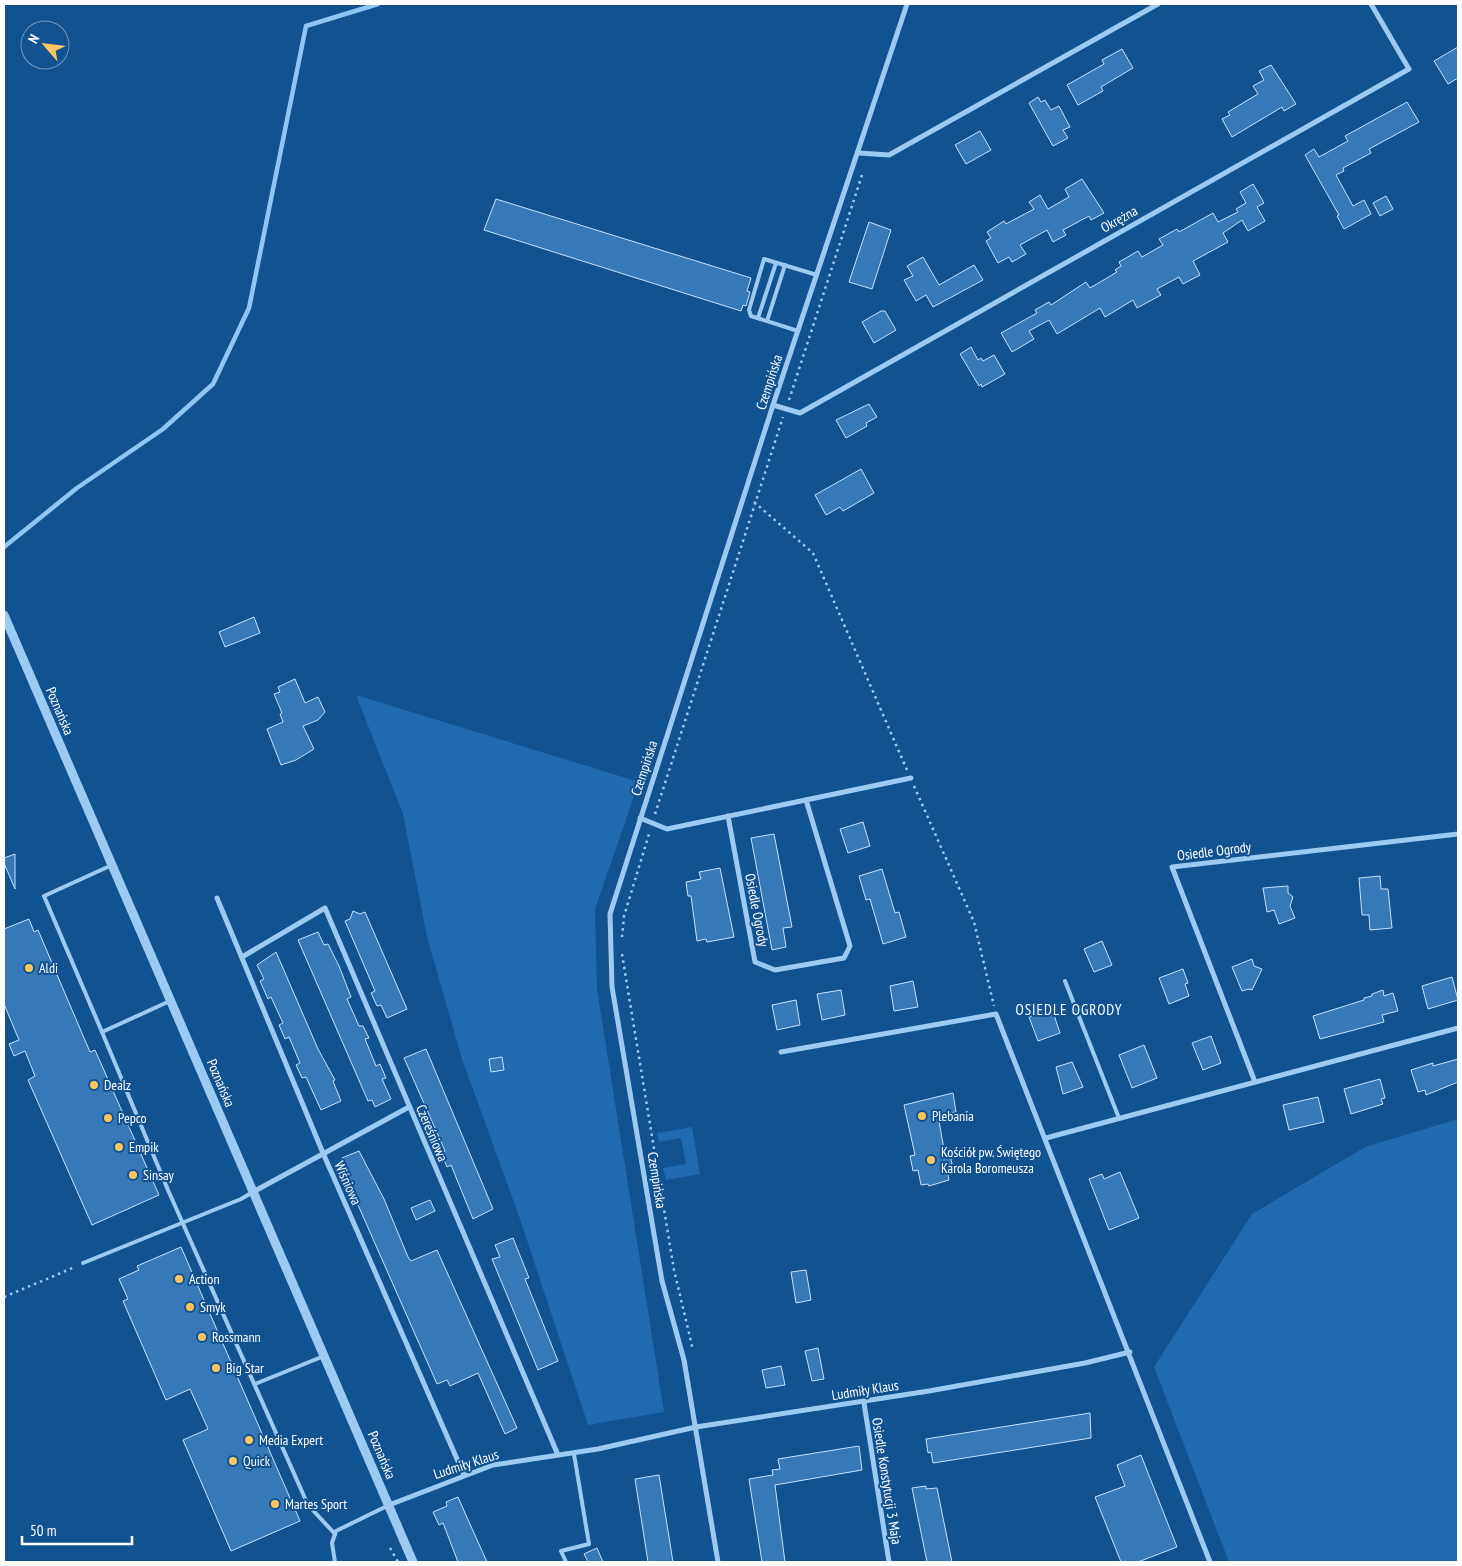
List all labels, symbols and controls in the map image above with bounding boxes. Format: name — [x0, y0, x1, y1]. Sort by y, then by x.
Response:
north arrow — [20, 20, 70, 70]
text: N — [24, 31, 43, 46]
street label: Okrężna — [1097, 202, 1141, 236]
street label: Czempińska — [752, 352, 786, 412]
street label: Poznańska — [42, 684, 78, 738]
street label: Czempińska — [627, 738, 661, 798]
street label: Osiedle Ogrody — [1176, 837, 1253, 864]
street label: Osiedle Ogrody — [741, 872, 773, 949]
place label: Aldi — [39, 959, 58, 977]
marker: Aldi — [23, 962, 35, 974]
district label: OSIEDLE OGRODY — [1015, 1000, 1123, 1019]
street label: Poznańska — [203, 1056, 239, 1110]
place label: Dealz — [104, 1076, 131, 1094]
marker: Dealz — [88, 1079, 100, 1091]
street label: Czereśniowa — [412, 1102, 452, 1164]
place label: Plebania — [932, 1107, 974, 1125]
place label: Pepco — [118, 1109, 147, 1127]
marker: Plebania — [916, 1110, 928, 1122]
marker: Pepco — [102, 1112, 114, 1124]
place label: Empik — [129, 1138, 159, 1156]
marker: Empik — [113, 1141, 125, 1153]
place label: Kościół pw. Świętego Karola Boromeusza — [941, 1143, 1041, 1177]
street label: Czempińska — [644, 1150, 670, 1210]
marker: Kościół pw. Świętego Karola Boromeusza — [925, 1154, 937, 1166]
street label: Wiśniowa — [330, 1158, 366, 1208]
place label: Sinsay — [143, 1166, 175, 1184]
marker: Sinsay — [127, 1169, 139, 1181]
place label: Action — [189, 1270, 220, 1288]
marker: Action — [173, 1273, 185, 1285]
place label: Smyk — [200, 1298, 226, 1316]
marker: Smyk — [184, 1301, 196, 1313]
place label: Rossmann — [212, 1328, 261, 1346]
marker: Rossmann — [196, 1331, 208, 1343]
place label: Big Star — [226, 1359, 264, 1377]
marker: Big Star — [210, 1362, 222, 1374]
street label: Ludmiły Klaus — [830, 1376, 900, 1404]
street label: Osiedle Konstytucji 3 Maja — [868, 1416, 906, 1546]
street label: Poznańska — [364, 1428, 400, 1482]
place label: Media Expert — [259, 1431, 323, 1449]
marker: Media Expert — [243, 1434, 255, 1446]
street label: Ludmiły Klaus — [431, 1445, 501, 1483]
place label: Quick — [243, 1452, 271, 1470]
marker: Quick — [227, 1455, 239, 1467]
place label: Martes Sport — [285, 1495, 347, 1513]
marker: Martes Sport — [269, 1498, 281, 1510]
scale bar — [22, 1514, 132, 1546]
text: 50 m — [30, 1521, 56, 1540]

